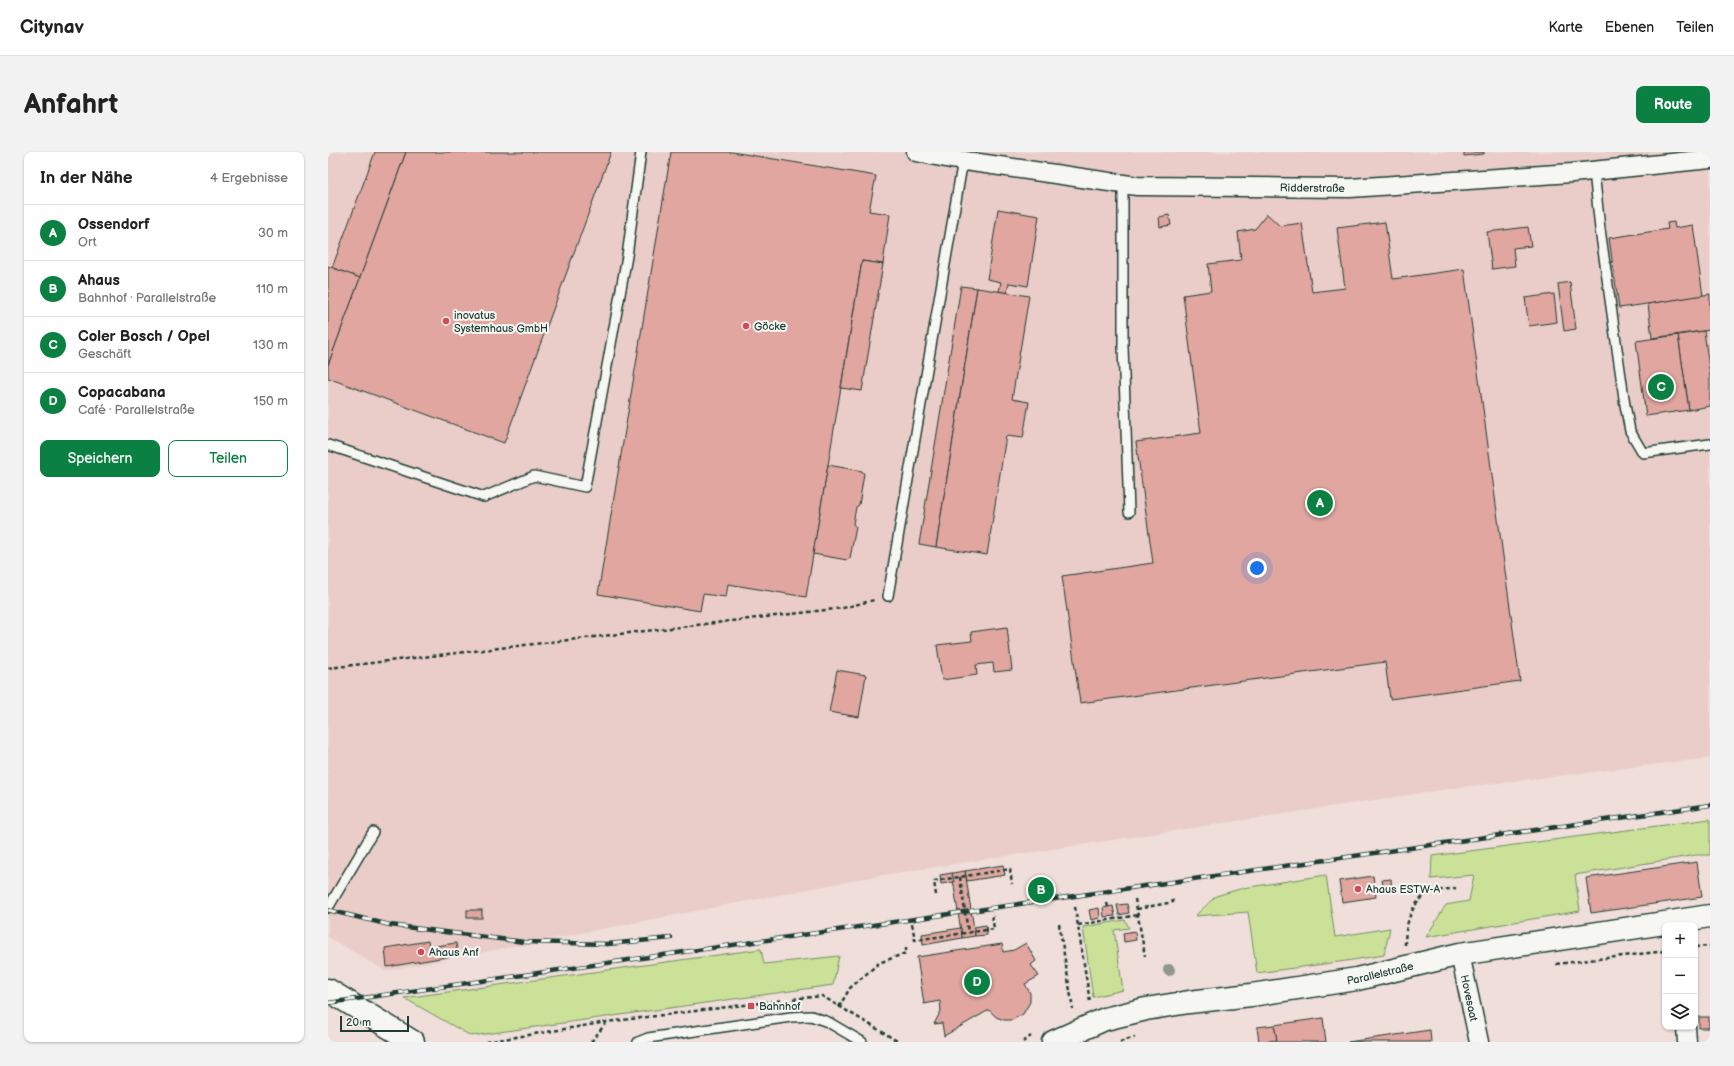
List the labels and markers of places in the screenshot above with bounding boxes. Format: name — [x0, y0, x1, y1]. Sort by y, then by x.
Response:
place label: inovatus Systemhaus GmbH — [454, 309, 548, 335]
marker: inovatus Systemhaus GmbH — [441, 316, 451, 326]
place label: Göcke — [754, 320, 786, 333]
marker: Göcke — [741, 321, 751, 331]
pin: C — [1648, 372, 1674, 402]
pin: A — [1307, 488, 1333, 518]
pin: B — [1028, 875, 1054, 905]
place label: Ahaus ESTW-A — [1366, 883, 1440, 896]
marker: Ahaus ESTW-A — [1353, 884, 1363, 894]
place label: Ahaus Anf — [429, 946, 480, 959]
marker: Ahaus Anf — [416, 947, 426, 957]
pin: D — [964, 967, 990, 997]
place label: Bahnhof — [759, 1000, 801, 1013]
marker: Bahnhof — [746, 1001, 756, 1011]

